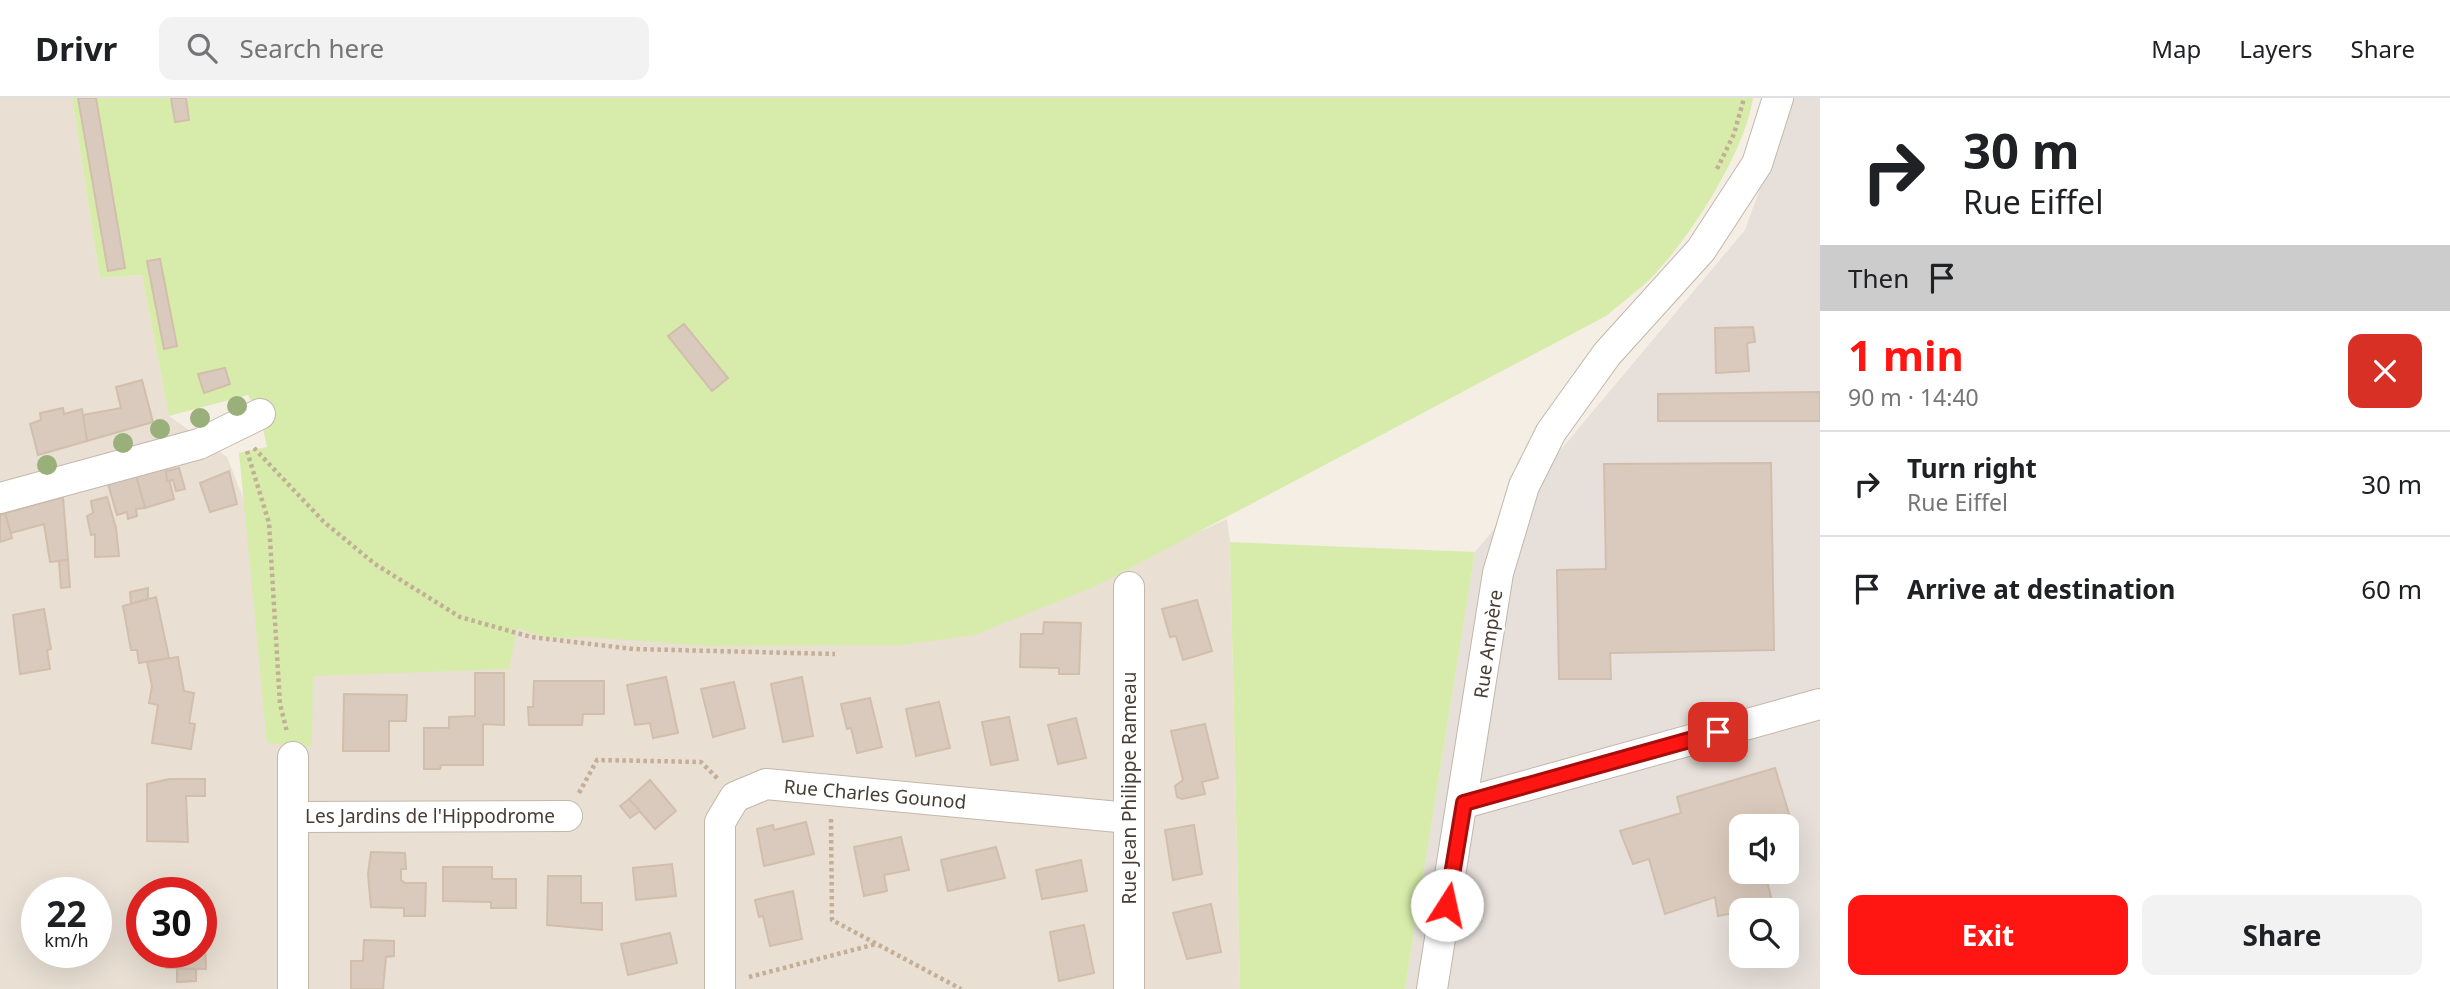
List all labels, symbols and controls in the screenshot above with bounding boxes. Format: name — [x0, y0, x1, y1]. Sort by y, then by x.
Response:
search box — [159, 17, 649, 80]
text: Drivr — [35, 26, 117, 71]
icon: search — [183, 29, 221, 67]
text: Search here — [239, 30, 384, 66]
text: Map — [2151, 32, 2201, 65]
text: Layers — [2239, 32, 2313, 65]
text: Share — [2351, 32, 2415, 65]
text: 30 m — [1963, 117, 2080, 183]
icon: right — [1848, 126, 1939, 217]
text: Rue Eiffel — [1963, 180, 2103, 223]
icon: arrive — [1923, 259, 1961, 297]
text: Then — [1848, 260, 1909, 296]
text: 1 min — [1848, 326, 1964, 383]
button: close — [2348, 334, 2422, 408]
text: 90 m · 14:40 — [1848, 381, 1979, 413]
text: Turn right — [1907, 450, 2037, 486]
icon: right — [1848, 465, 1886, 503]
text: 30 m — [2361, 466, 2422, 502]
text: Rue Eiffel — [1907, 486, 2008, 518]
icon: arrive — [1848, 570, 1886, 608]
text: Arrive at destination — [1907, 571, 2176, 607]
text: 60 m — [2361, 571, 2422, 607]
street label: Rue Ampère — [1467, 588, 1509, 700]
street label: Rue Jean Philippe Rameau — [1116, 672, 1142, 904]
pin — [1688, 702, 1748, 762]
icon: arrive — [1699, 713, 1737, 751]
street label: Rue Charles Gounod — [783, 773, 967, 815]
street label: Les Jardins de l'Hippodrome — [305, 803, 555, 829]
map controls — [1729, 814, 1799, 968]
button: sound — [1729, 814, 1799, 884]
position arrow — [1410, 868, 1484, 942]
speed limit sign: 30 — [126, 877, 217, 968]
text: 22 — [46, 890, 87, 937]
button: Exit — [1848, 895, 2128, 975]
button: Share — [2142, 895, 2422, 975]
button: search — [1729, 898, 1799, 968]
text: km/h — [44, 928, 89, 952]

